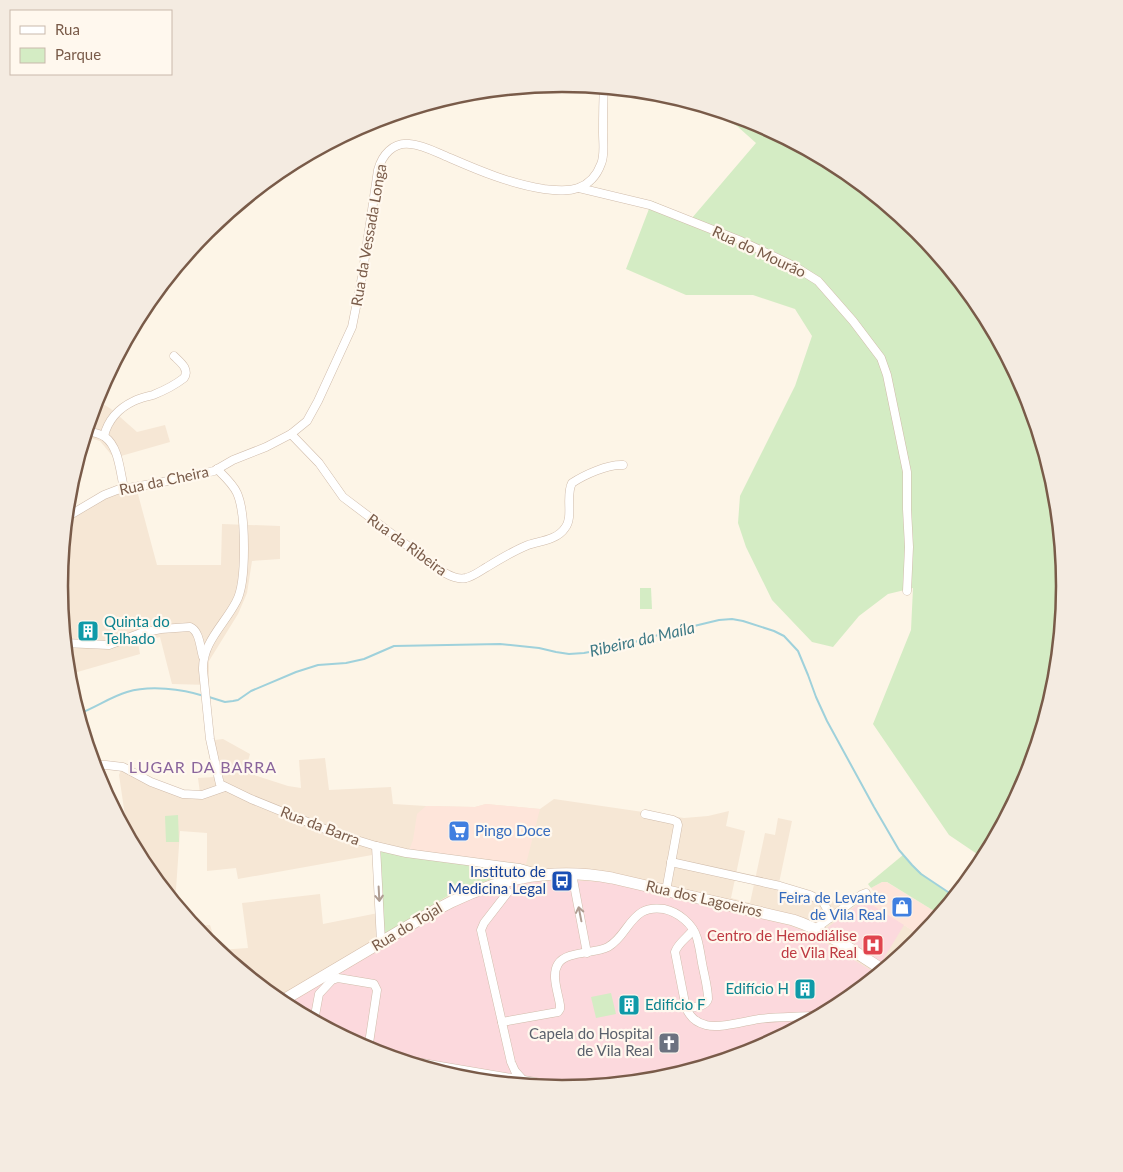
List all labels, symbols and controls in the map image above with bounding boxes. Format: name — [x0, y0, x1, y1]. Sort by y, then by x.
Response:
legend — [10, 10, 172, 75]
text: Rua — [55, 20, 80, 38]
text: Parque — [55, 45, 101, 63]
street label: Rua da Vessada Longa — [347, 162, 389, 307]
street label: Rua do Mourão — [710, 222, 809, 281]
street label: Rua da Cheira — [117, 462, 210, 498]
street label: Rua da Ribeira — [364, 509, 451, 579]
place label: Quinta do Telhado — [104, 612, 170, 647]
water label: Ribeira da Maíla — [587, 617, 696, 660]
building icon: Quinta do Telhado — [76, 619, 100, 643]
district label: LUGAR DA BARRA — [129, 757, 277, 776]
street label: Rua da Barra — [278, 802, 363, 848]
supermarket icon: Pingo Doce — [447, 819, 471, 843]
place label: Pingo Doce — [475, 821, 551, 839]
place label: Instituto de Medicina Legal — [448, 862, 546, 897]
bus stop icon: Instituto de Medicina Legal — [550, 869, 574, 893]
street label: Rua dos Lagoeiros — [644, 876, 764, 920]
one-way arrow — [374, 886, 383, 902]
place label: Feira de Levante de Vila Real — [778, 888, 886, 923]
shop icon: Feira de Levante de Vila Real — [890, 895, 914, 919]
street label: Rua do Tojal — [368, 898, 445, 954]
one-way arrow — [574, 906, 584, 922]
place label: Centro de Hemodiálise de Vila Real — [707, 926, 857, 961]
hospital icon: Centro de Hemodiálise de Vila Real — [861, 933, 885, 957]
building icon: Edifício H — [793, 977, 817, 1001]
place label: Edifício H — [726, 979, 789, 997]
building icon: Edifício F — [617, 993, 641, 1017]
place label: Edifício F — [645, 995, 706, 1013]
place label: Capela do Hospital de Vila Real — [529, 1024, 653, 1059]
church icon: Capela do Hospital de Vila Real — [657, 1031, 681, 1055]

